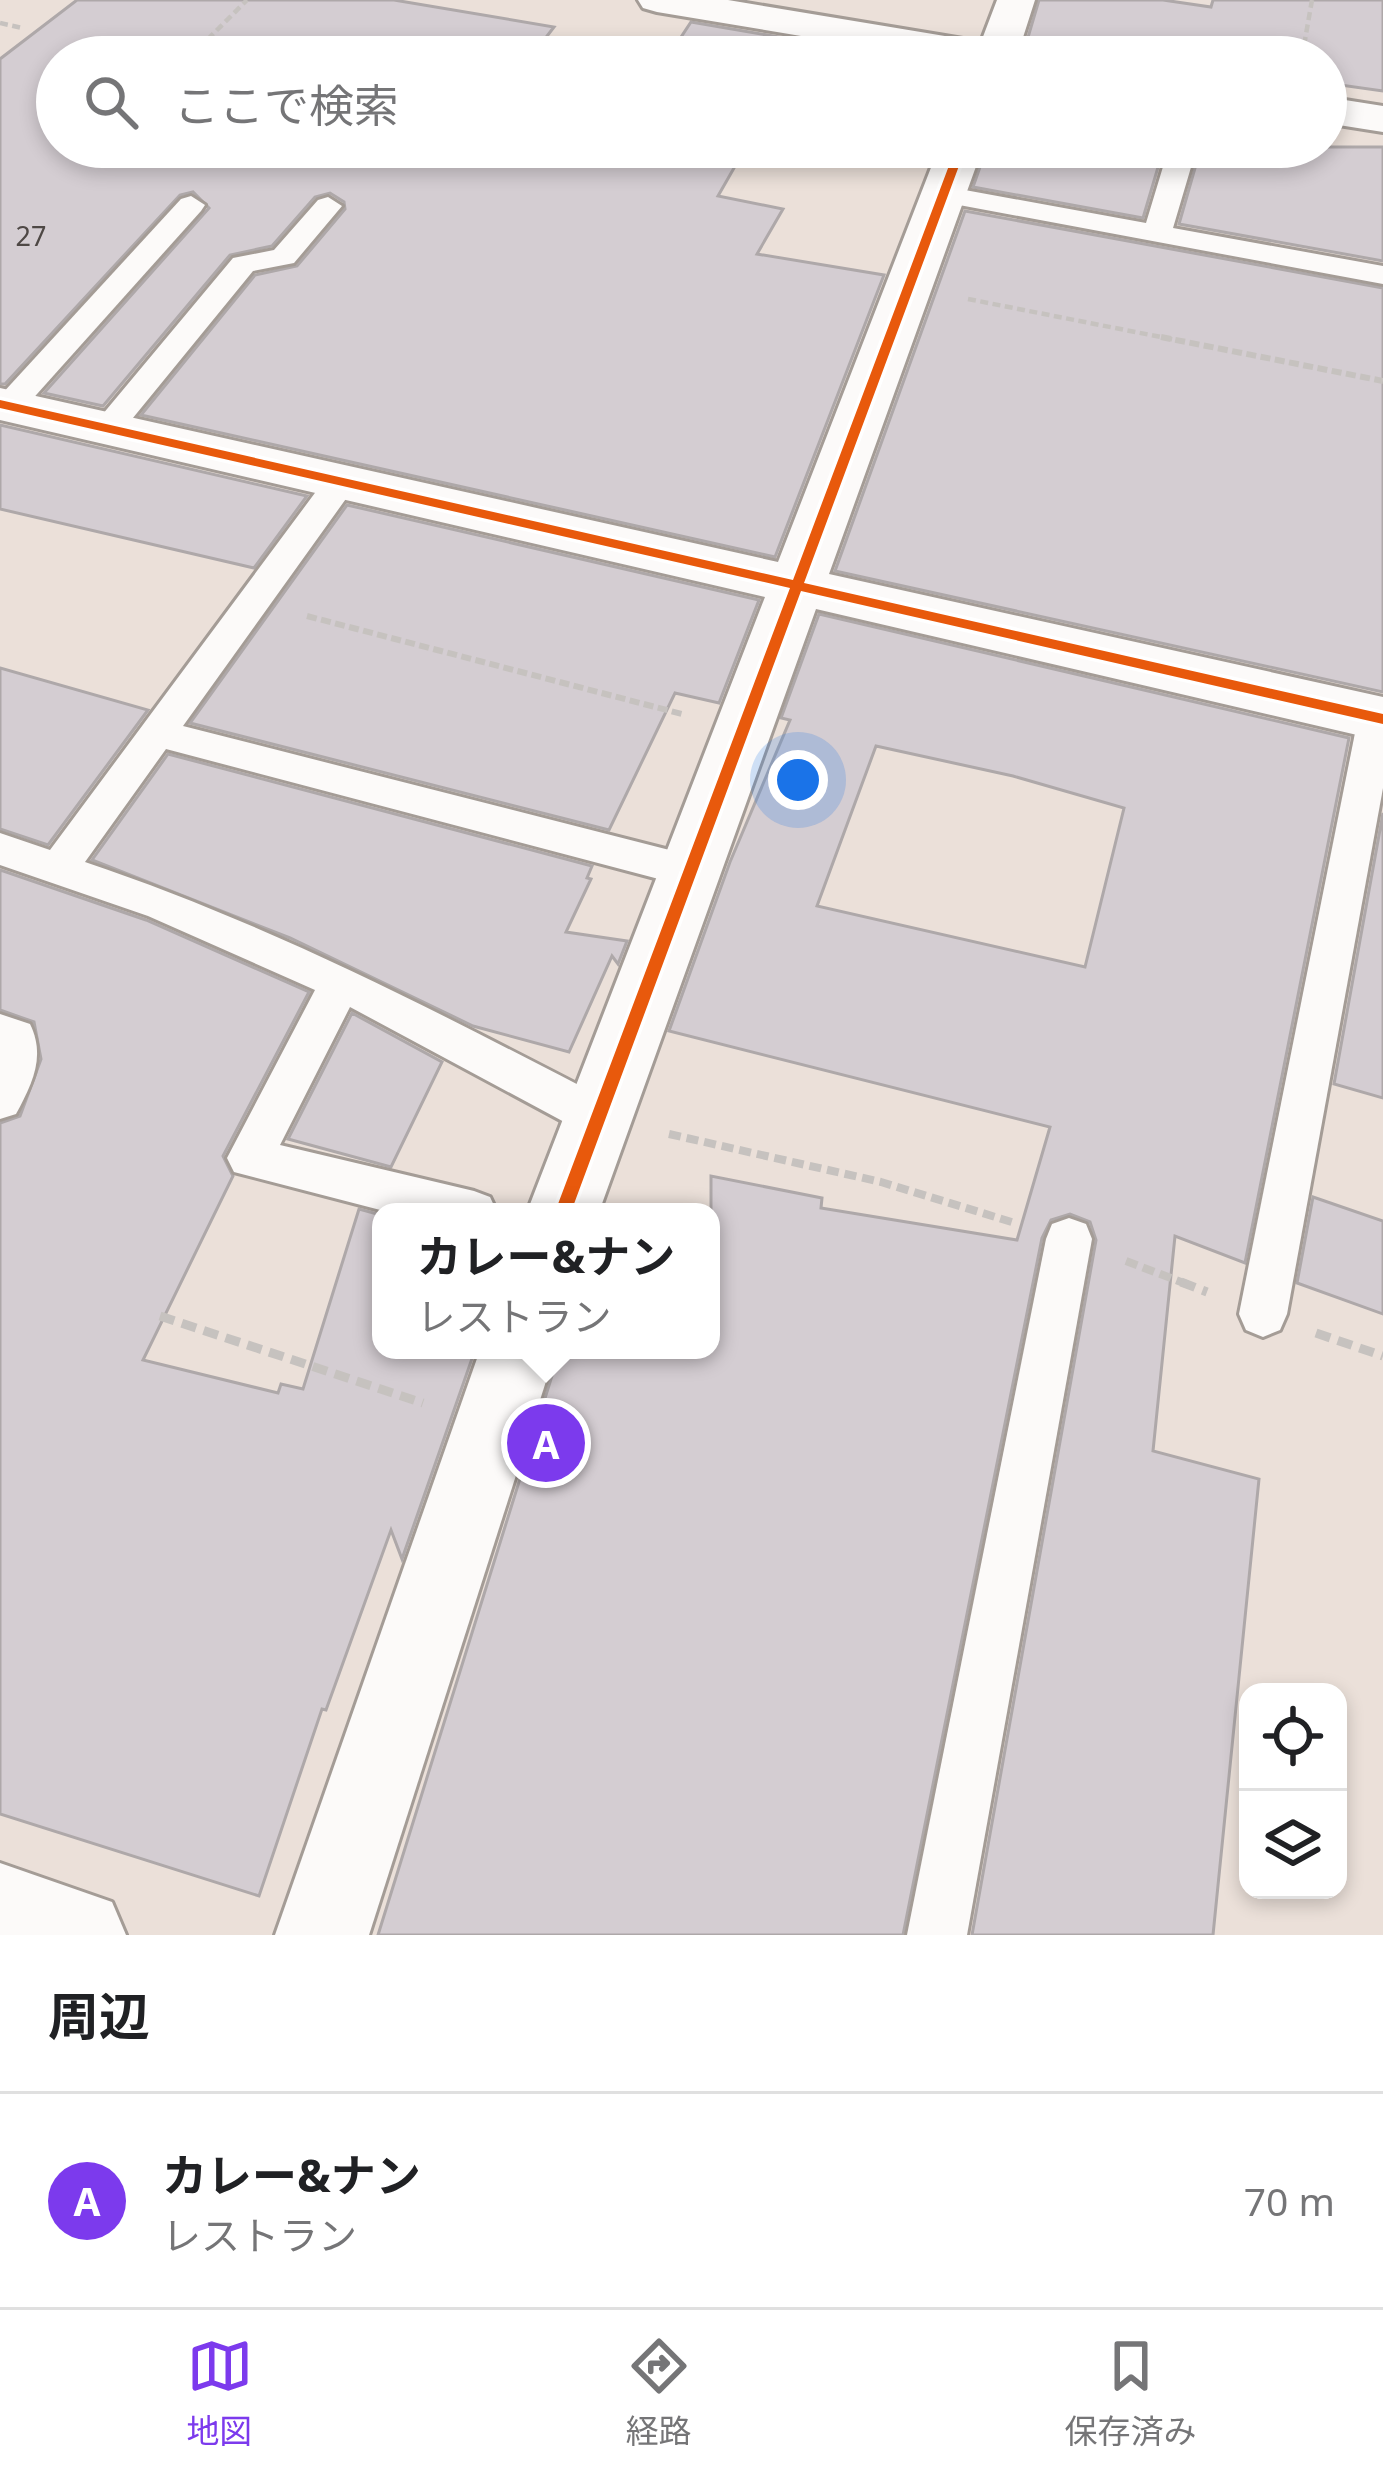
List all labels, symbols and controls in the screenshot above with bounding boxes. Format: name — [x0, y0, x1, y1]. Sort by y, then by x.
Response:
search box — [36, 36, 1347, 168]
icon: search — [78, 69, 144, 135]
text: ここで検索 — [174, 74, 399, 135]
house number: 27 — [16, 217, 46, 254]
your location — [768, 750, 828, 810]
popup — [372, 1203, 720, 1359]
text: カレー&ナン — [417, 1225, 675, 1286]
text: レストラン — [417, 1289, 612, 1342]
pin: A — [507, 1398, 585, 1488]
map controls — [1239, 1683, 1347, 1899]
button: locate — [1239, 1683, 1347, 1791]
button: layers — [1239, 1791, 1347, 1899]
text: 周辺 — [48, 1980, 150, 2050]
text: カレー&ナン — [162, 2144, 421, 2205]
text: A — [74, 2174, 101, 2227]
text: 70 m — [1244, 2174, 1335, 2227]
text: レストラン — [162, 2208, 357, 2261]
tab: 地図 — [187, 2333, 253, 2453]
tab: 経路 — [626, 2333, 692, 2453]
tab: 保存済み — [1065, 2333, 1197, 2453]

